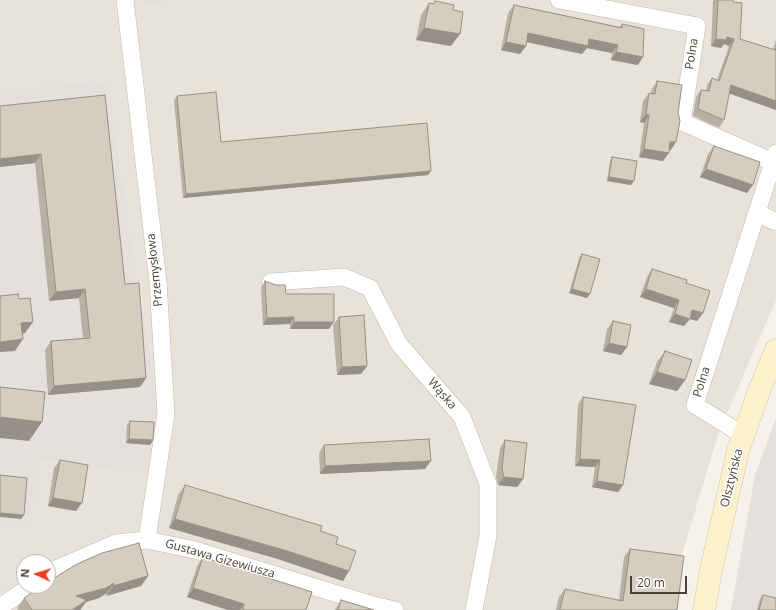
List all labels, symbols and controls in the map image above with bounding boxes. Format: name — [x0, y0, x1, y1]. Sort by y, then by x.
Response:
street label: Polna — [682, 37, 702, 71]
street label: Przemysłowa — [144, 233, 166, 307]
street label: Polna — [690, 365, 714, 399]
street label: Wąska — [425, 376, 459, 412]
street label: Olsztyńska — [718, 447, 746, 509]
street label: Gustawa Gizewiusza — [163, 536, 277, 582]
north arrow — [16, 554, 56, 594]
text: N — [17, 568, 32, 578]
scale bar — [632, 568, 689, 594]
text: 20 m — [637, 574, 665, 591]

